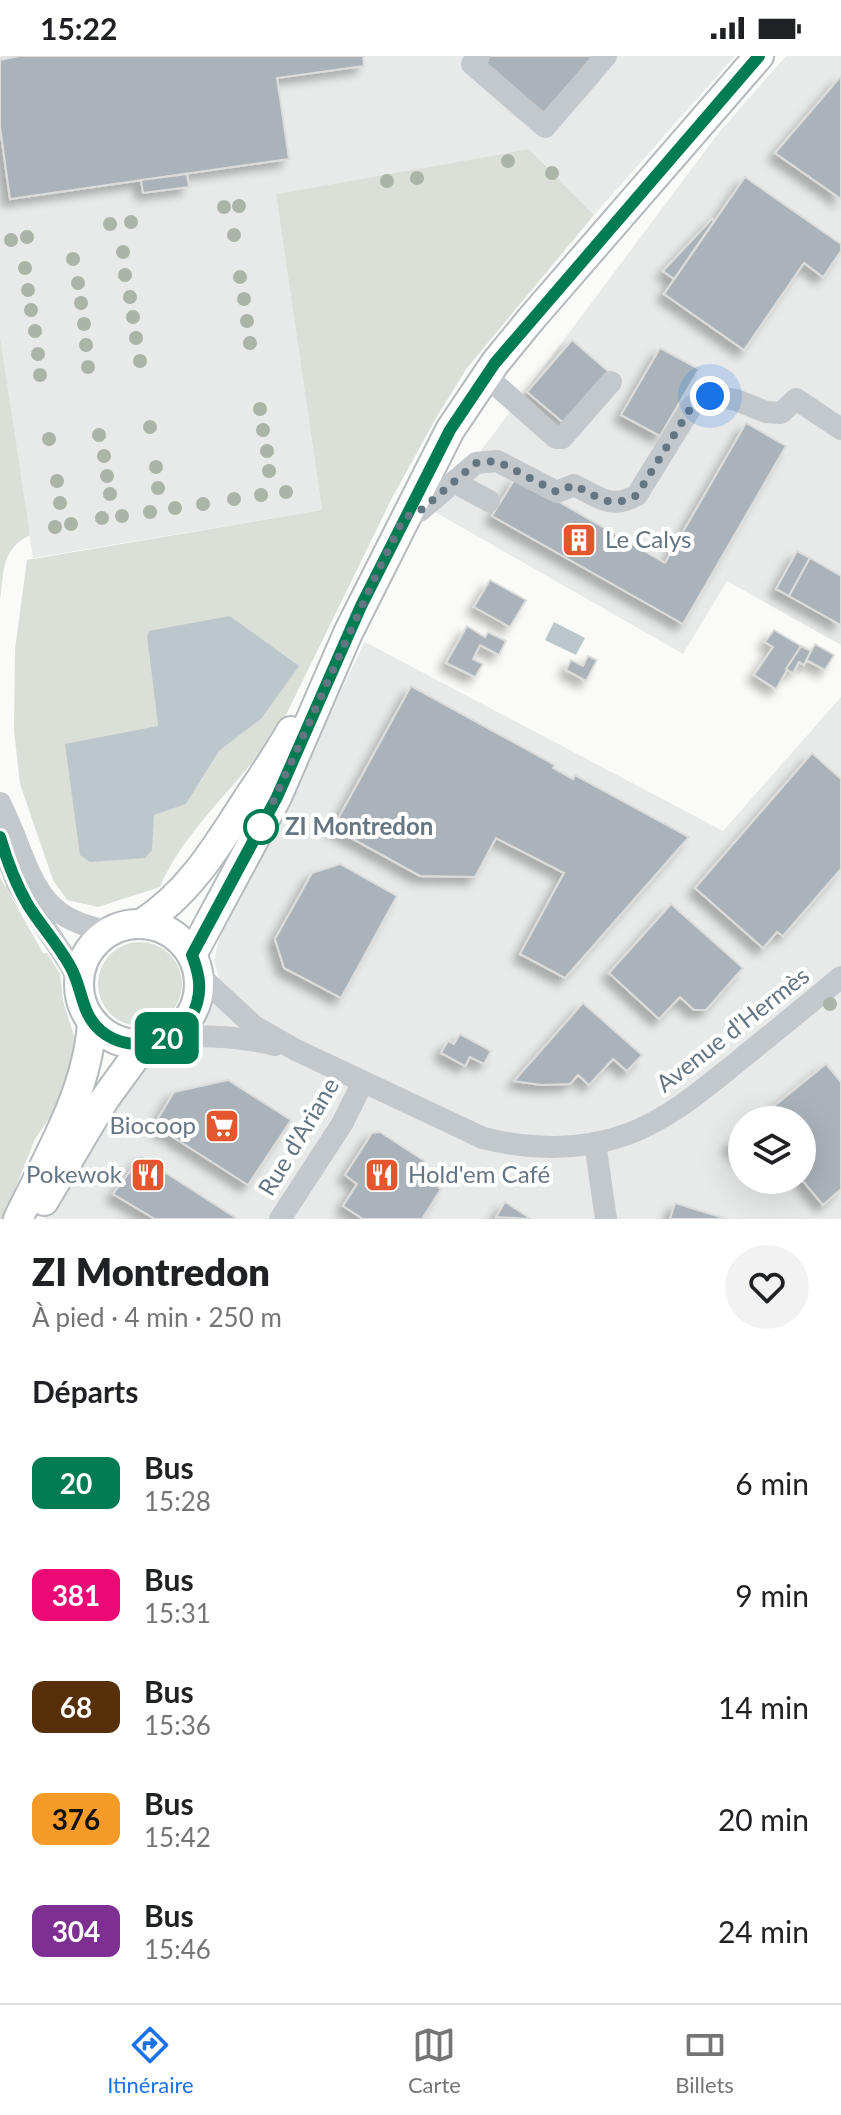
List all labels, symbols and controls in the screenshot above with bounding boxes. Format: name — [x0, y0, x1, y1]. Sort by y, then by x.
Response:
text: 15:22 — [40, 10, 117, 46]
your location — [690, 376, 730, 416]
building icon: Le Calys — [560, 521, 598, 559]
place label: Le Calys — [605, 524, 691, 553]
marker: ZI Montredon — [244, 810, 278, 844]
place label: ZI Montredon — [285, 811, 433, 840]
street label: Avenue d'Hermès — [650, 960, 814, 1098]
line badge: 20 — [131, 1012, 203, 1064]
text: 20 — [151, 1021, 183, 1055]
street label: Rue d'Ariane — [251, 1072, 344, 1200]
map controls — [728, 1106, 816, 1194]
button: layers — [728, 1106, 816, 1194]
supermarket icon: Biocoop — [203, 1107, 241, 1145]
place label: Biocoop — [109, 1110, 196, 1139]
restaurant icon: Pokewok — [129, 1156, 167, 1194]
restaurant icon: Hold'em Café — [363, 1156, 401, 1194]
place label: Pokewok — [26, 1159, 123, 1188]
place label: Hold'em Café — [408, 1159, 550, 1188]
button: heart — [725, 1245, 809, 1329]
text: ZI Montredon — [32, 1248, 270, 1294]
text: À pied · 4 min · 250 m — [32, 1301, 282, 1333]
text: Départs — [32, 1373, 138, 1409]
text: Bus — [144, 1449, 194, 1485]
text: 6 min — [735, 1465, 809, 1501]
text: 20 — [60, 1466, 92, 1500]
text: 15:28 — [144, 1485, 211, 1517]
text: Bus — [144, 1561, 194, 1597]
text: 9 min — [735, 1577, 809, 1613]
text: 381 — [52, 1578, 100, 1612]
text: 15:31 — [144, 1597, 211, 1629]
text: Bus — [144, 1673, 194, 1709]
text: 14 min — [718, 1689, 809, 1725]
text: 68 — [60, 1690, 92, 1724]
text: 15:36 — [144, 1709, 211, 1741]
text: Bus — [144, 1785, 194, 1821]
text: 20 min — [718, 1801, 809, 1837]
text: 376 — [52, 1802, 100, 1836]
text: 15:42 — [144, 1821, 211, 1853]
text: Bus — [144, 1897, 194, 1933]
text: 24 min — [718, 1913, 809, 1949]
text: 304 — [52, 1914, 100, 1948]
text: 15:46 — [144, 1933, 211, 1965]
tab: Itinéraire — [107, 2023, 194, 2098]
tab: Carte — [408, 2023, 461, 2098]
tab: Billets — [675, 2023, 734, 2098]

